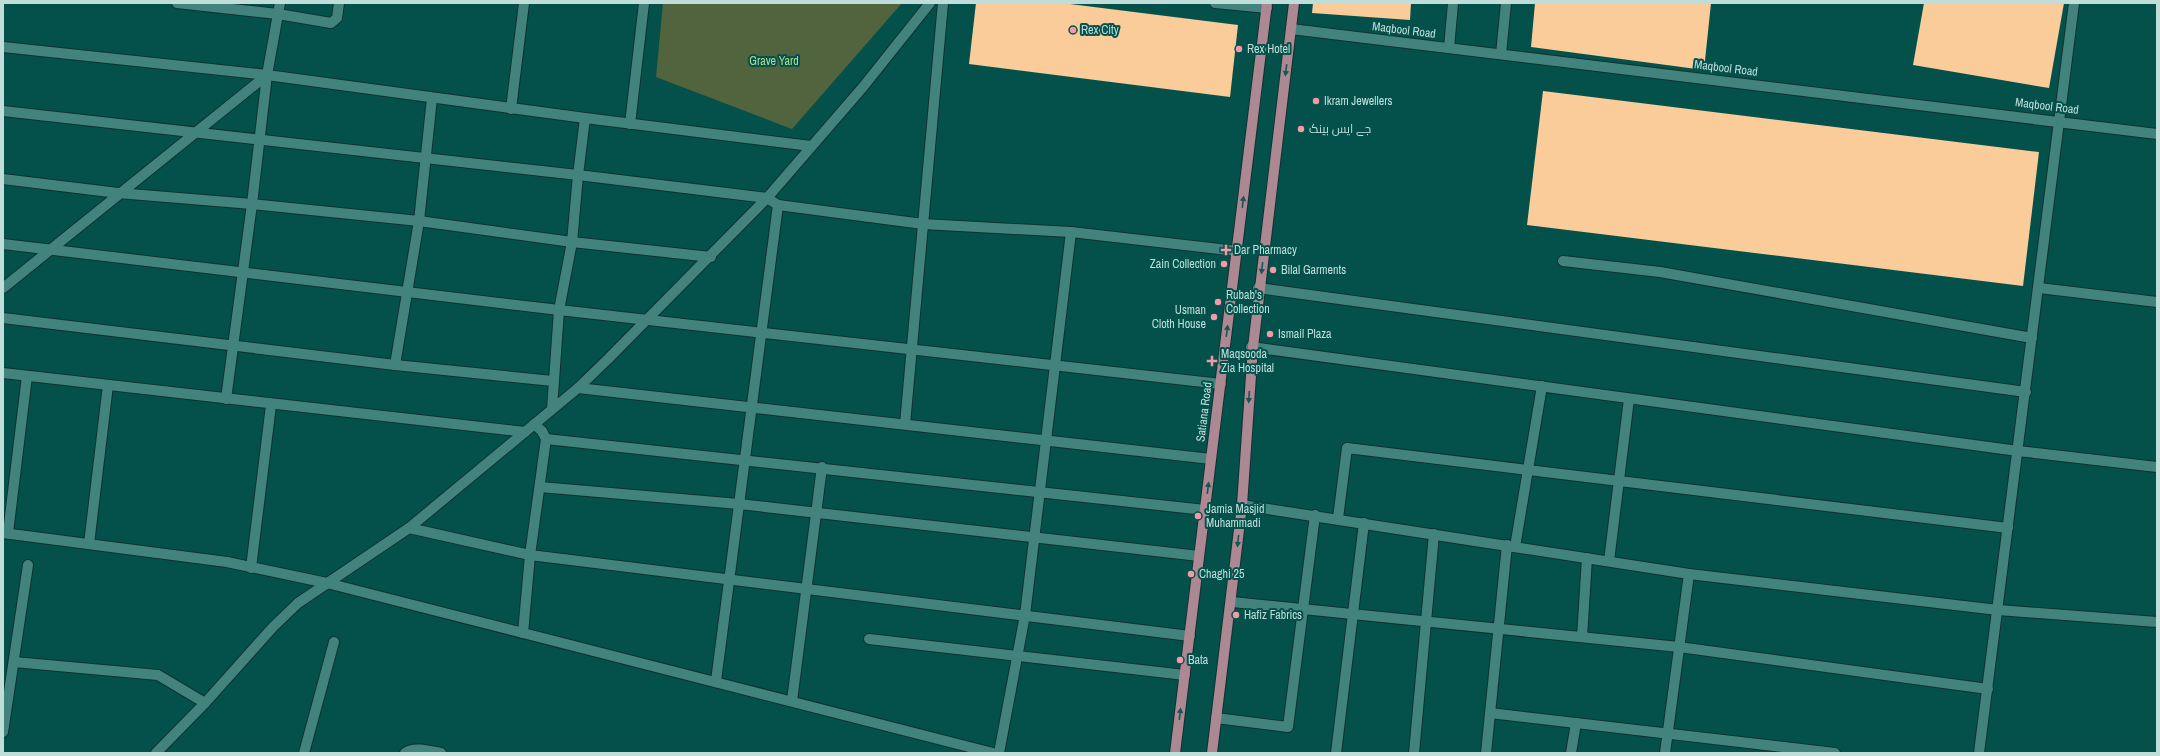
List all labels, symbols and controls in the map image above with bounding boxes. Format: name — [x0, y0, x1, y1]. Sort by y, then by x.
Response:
street label: Maqbool Road — [1371, 18, 1437, 42]
place label: Rex City — [1081, 22, 1119, 38]
marker: Rex City — [1068, 25, 1078, 35]
place label: Rex Hotel — [1247, 41, 1290, 57]
marker: Rex Hotel — [1234, 44, 1244, 54]
park label: Grave Yard — [749, 53, 799, 69]
street label: Maqbool Road — [1693, 56, 1759, 80]
one-way arrow — [1283, 63, 1289, 76]
place label: Ikram Jewellers — [1324, 93, 1392, 109]
street label: Maqbool Road — [2014, 94, 2080, 118]
marker: Ikram Jewellers — [1311, 96, 1321, 106]
place label: جے ایس بینک — [1309, 121, 1371, 137]
marker: جے ایس بینک — [1296, 124, 1306, 134]
one-way arrow — [1240, 196, 1246, 208]
place label: Dar Pharmacy — [1234, 242, 1297, 258]
marker: Dar Pharmacy — [1221, 245, 1231, 255]
place label: Zain Collection — [1150, 256, 1216, 272]
marker: Zain Collection — [1219, 259, 1229, 269]
one-way arrow — [1259, 262, 1265, 274]
place label: Bilal Garments — [1281, 262, 1346, 278]
marker: Bilal Garments — [1268, 265, 1278, 275]
place label: Rubab's Collection — [1226, 287, 1270, 317]
marker: Rubab's Collection — [1213, 297, 1223, 307]
place label: Usman Cloth House — [1152, 302, 1206, 332]
marker: Usman Cloth House — [1209, 312, 1219, 322]
one-way arrow — [1224, 325, 1230, 337]
place label: Ismail Plaza — [1278, 326, 1332, 342]
marker: Ismail Plaza — [1265, 329, 1275, 339]
place label: Maqsooda Zia Hospital — [1221, 346, 1274, 376]
marker: Maqsooda Zia Hospital — [1206, 355, 1218, 367]
street label: Satiana Road — [1192, 381, 1216, 443]
one-way arrow — [1246, 391, 1253, 403]
one-way arrow — [1205, 482, 1211, 494]
place label: Jamia Masjid Muhammadi — [1206, 501, 1265, 531]
marker: Jamia Masjid Muhammadi — [1193, 511, 1203, 521]
one-way arrow — [1235, 535, 1241, 547]
place label: Chaghi 25 — [1199, 566, 1245, 582]
marker: Chaghi 25 — [1186, 569, 1196, 579]
place label: Hafiz Fabrics — [1244, 607, 1302, 623]
marker: Hafiz Fabrics — [1231, 610, 1241, 620]
place label: Bata — [1188, 652, 1209, 668]
marker: Bata — [1175, 655, 1185, 665]
one-way arrow — [1177, 708, 1183, 720]

